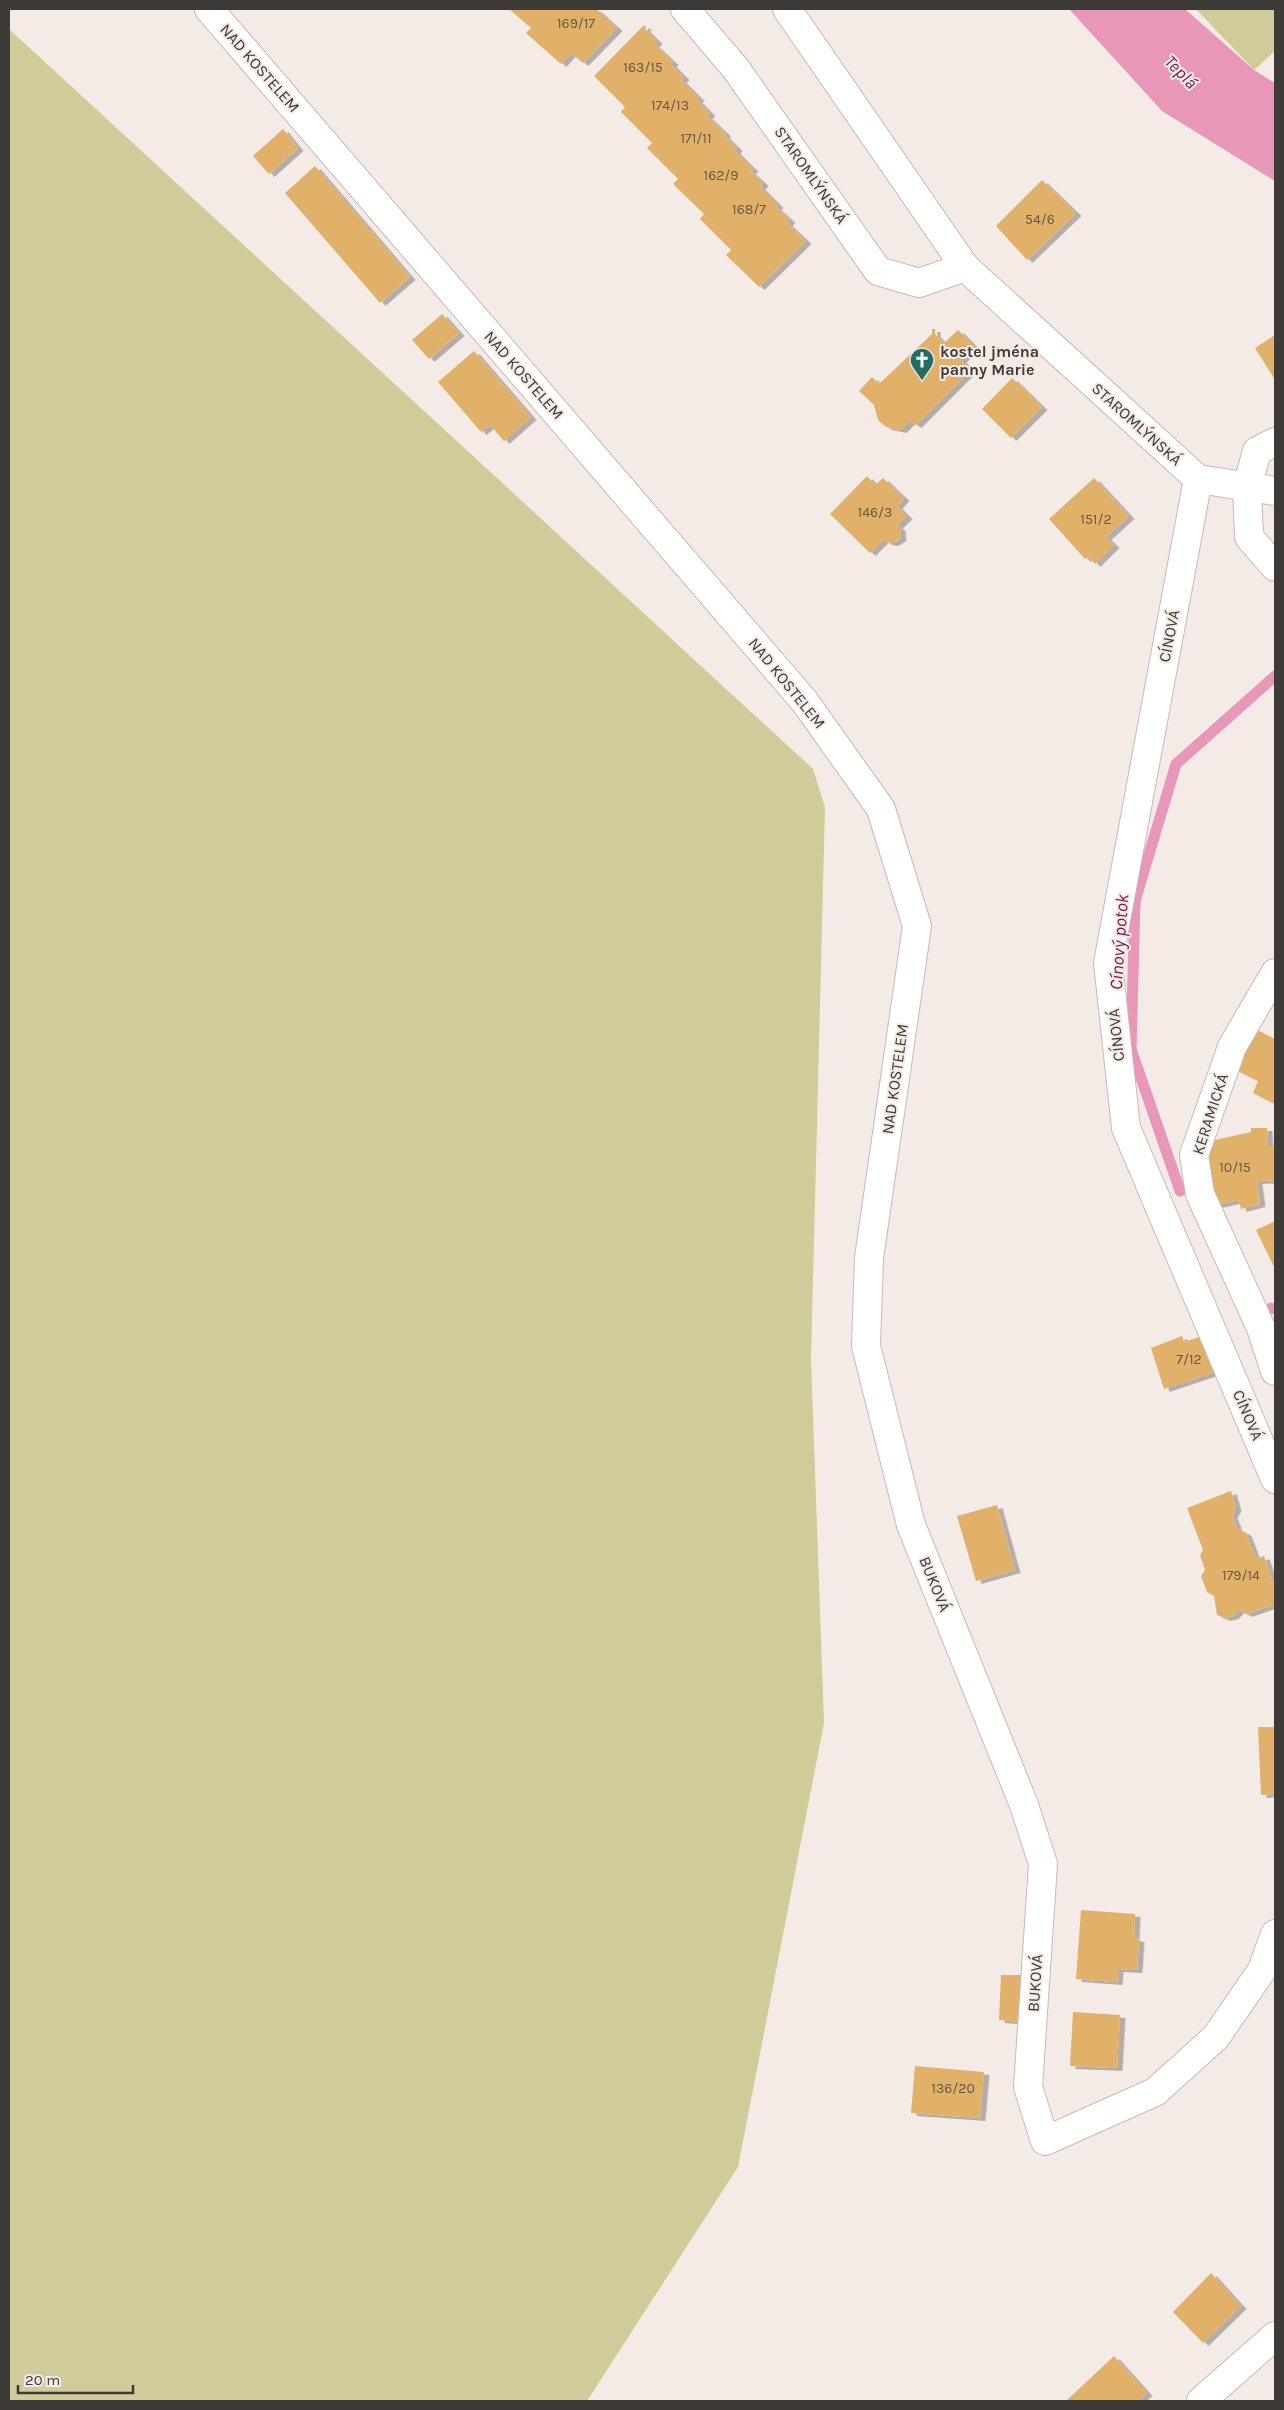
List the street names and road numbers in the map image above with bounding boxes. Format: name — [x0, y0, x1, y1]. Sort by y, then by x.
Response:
street label: NAD KOSTELEM — [216, 20, 304, 116]
street label: STAROMLÝNSKÁ — [770, 123, 852, 227]
street label: NAD KOSTELEM — [480, 327, 568, 423]
street label: STAROMLÝNSKÁ — [1088, 379, 1186, 469]
street label: CÍNOVÁ — [1155, 608, 1183, 664]
street label: NAD KOSTELEM — [745, 634, 829, 732]
street label: CÍNOVÁ — [1104, 1008, 1128, 1062]
street label: NAD KOSTELEM — [878, 1023, 912, 1135]
street label: KERAMICKÁ — [1188, 1071, 1232, 1157]
street label: CÍNOVÁ — [1229, 1387, 1267, 1443]
street label: BUKOVÁ — [915, 1554, 955, 1614]
street label: BUKOVÁ — [1024, 1953, 1046, 2013]

